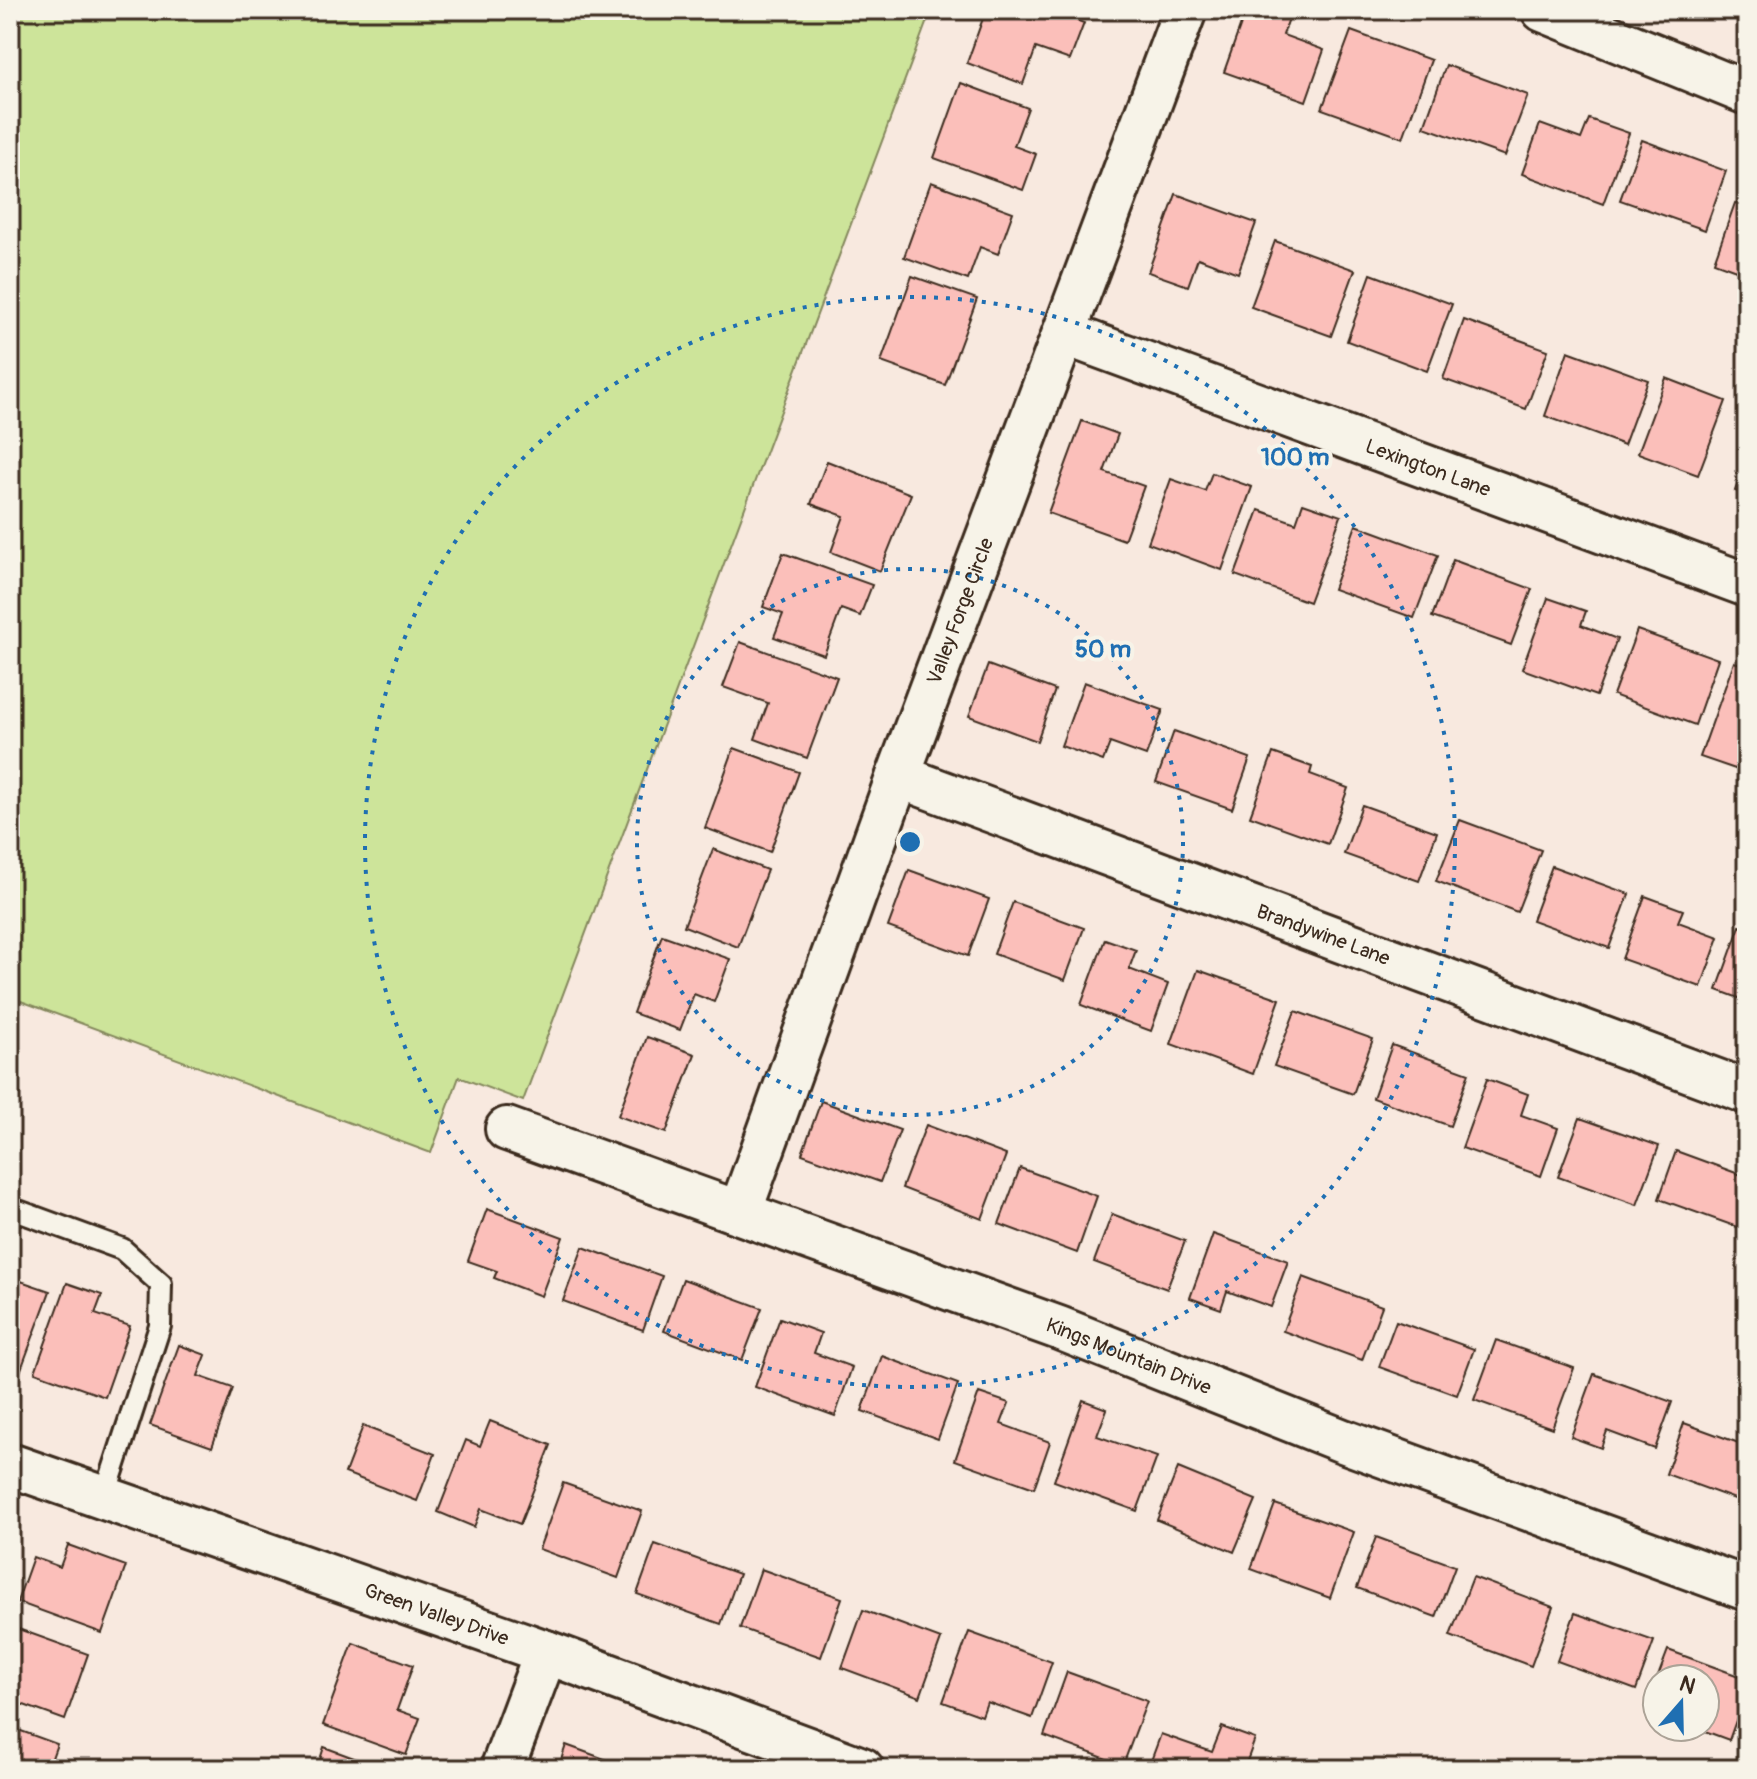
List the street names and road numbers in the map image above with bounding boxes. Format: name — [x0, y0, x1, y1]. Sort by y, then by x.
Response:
street label: Lexington Lane — [1362, 433, 1494, 502]
street label: Valley Forge Circle — [921, 534, 999, 688]
street label: Brandywine Lane — [1253, 898, 1394, 971]
street label: Kings Mountain Drive — [1043, 1312, 1215, 1400]
street label: Green Valley Drive — [361, 1577, 512, 1651]

